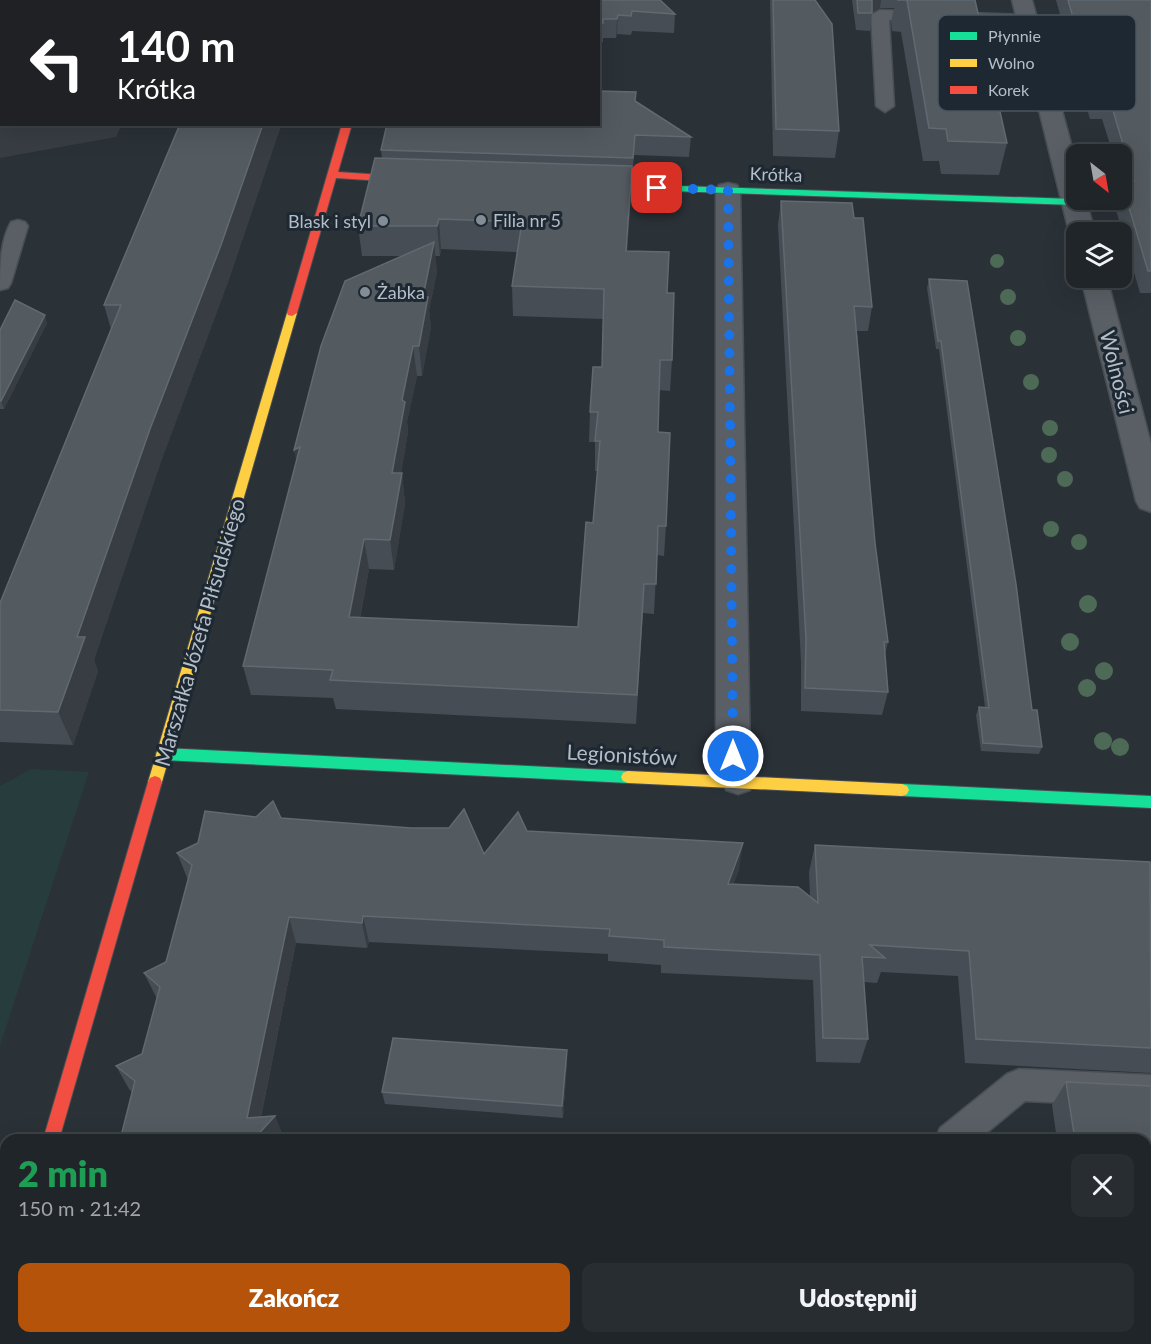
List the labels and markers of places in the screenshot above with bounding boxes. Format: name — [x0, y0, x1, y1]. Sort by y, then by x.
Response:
pin — [631, 162, 682, 213]
place label: Filia nr 5 — [493, 209, 561, 231]
place label: Blask i styl — [288, 210, 371, 232]
marker: Filia nr 5 — [474, 213, 488, 227]
marker: Blask i styl — [376, 214, 390, 228]
place label: Żabka — [377, 281, 425, 303]
marker: Żabka — [358, 285, 372, 299]

